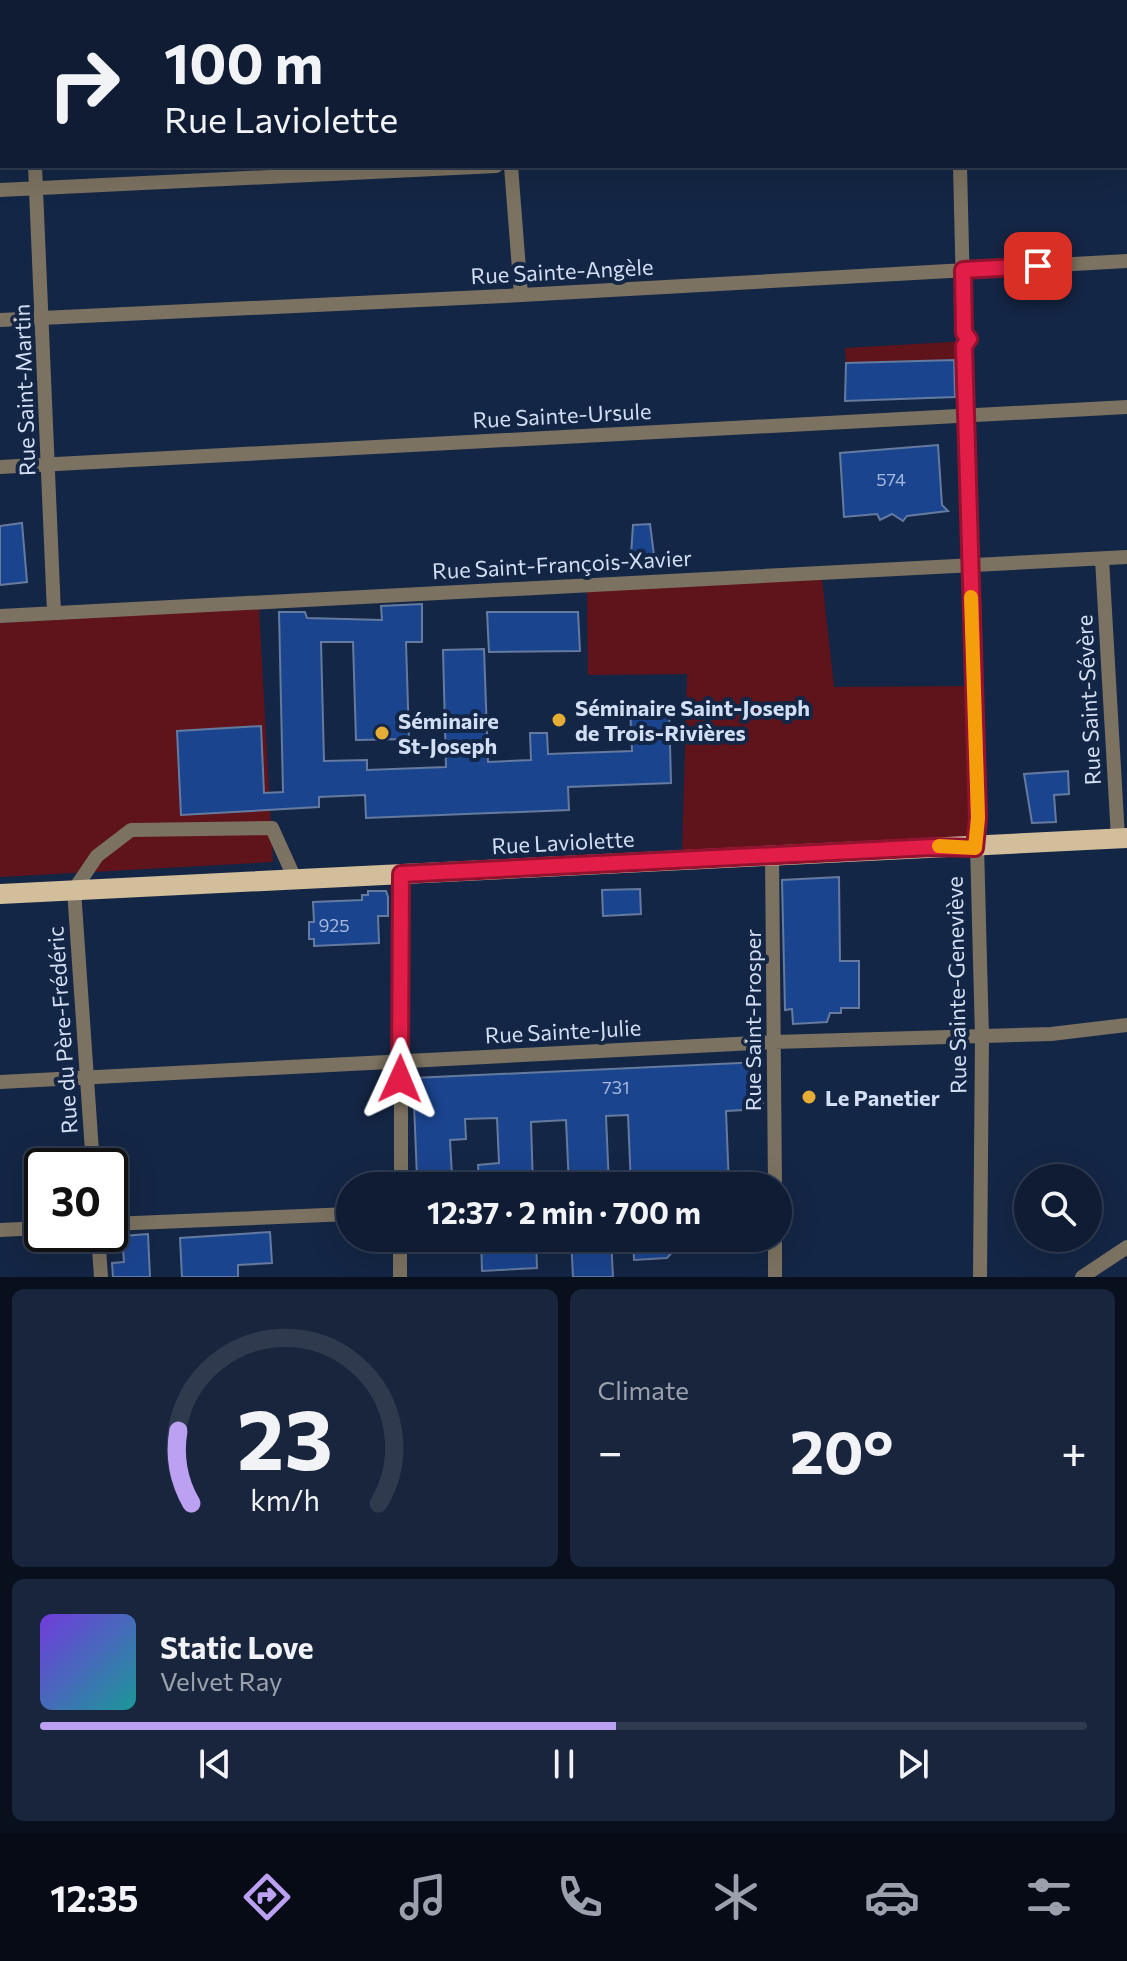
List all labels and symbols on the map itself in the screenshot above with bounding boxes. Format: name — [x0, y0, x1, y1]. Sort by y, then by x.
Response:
pin — [1004, 232, 1072, 300]
street label: Rue Sainte-Angèle — [470, 253, 654, 289]
street label: Rue Saint-Martin — [8, 304, 40, 476]
street label: Rue Sainte-Ursule — [472, 397, 652, 433]
house number: 574 — [876, 468, 906, 490]
street label: Rue Saint-François-Xavier — [431, 544, 693, 584]
street label: Rue Saint-Sévère — [1070, 614, 1106, 786]
place label: Séminaire Saint-Joseph de Trois‑Rivières — [575, 694, 810, 746]
place label: Séminaire St-Joseph — [398, 707, 499, 759]
marker: Séminaire Saint-Joseph de Trois‑Rivières — [550, 711, 568, 729]
marker: Séminaire St-Joseph — [373, 724, 391, 742]
street label: Rue Laviolette — [491, 825, 635, 859]
street label: Rue Sainte-Geneviève — [941, 876, 971, 1094]
house number: 925 — [318, 914, 350, 936]
street label: Rue du Père-Frédéric — [41, 925, 83, 1135]
street label: Rue Saint-Prosper — [739, 929, 766, 1111]
street label: Rue Sainte-Julie — [484, 1013, 642, 1049]
position arrow — [358, 1037, 442, 1121]
house number: 731 — [602, 1076, 630, 1098]
place label: Le Panetier — [825, 1084, 940, 1111]
marker: Le Panetier — [800, 1088, 818, 1106]
speed limit sign: 30 — [24, 1148, 128, 1252]

